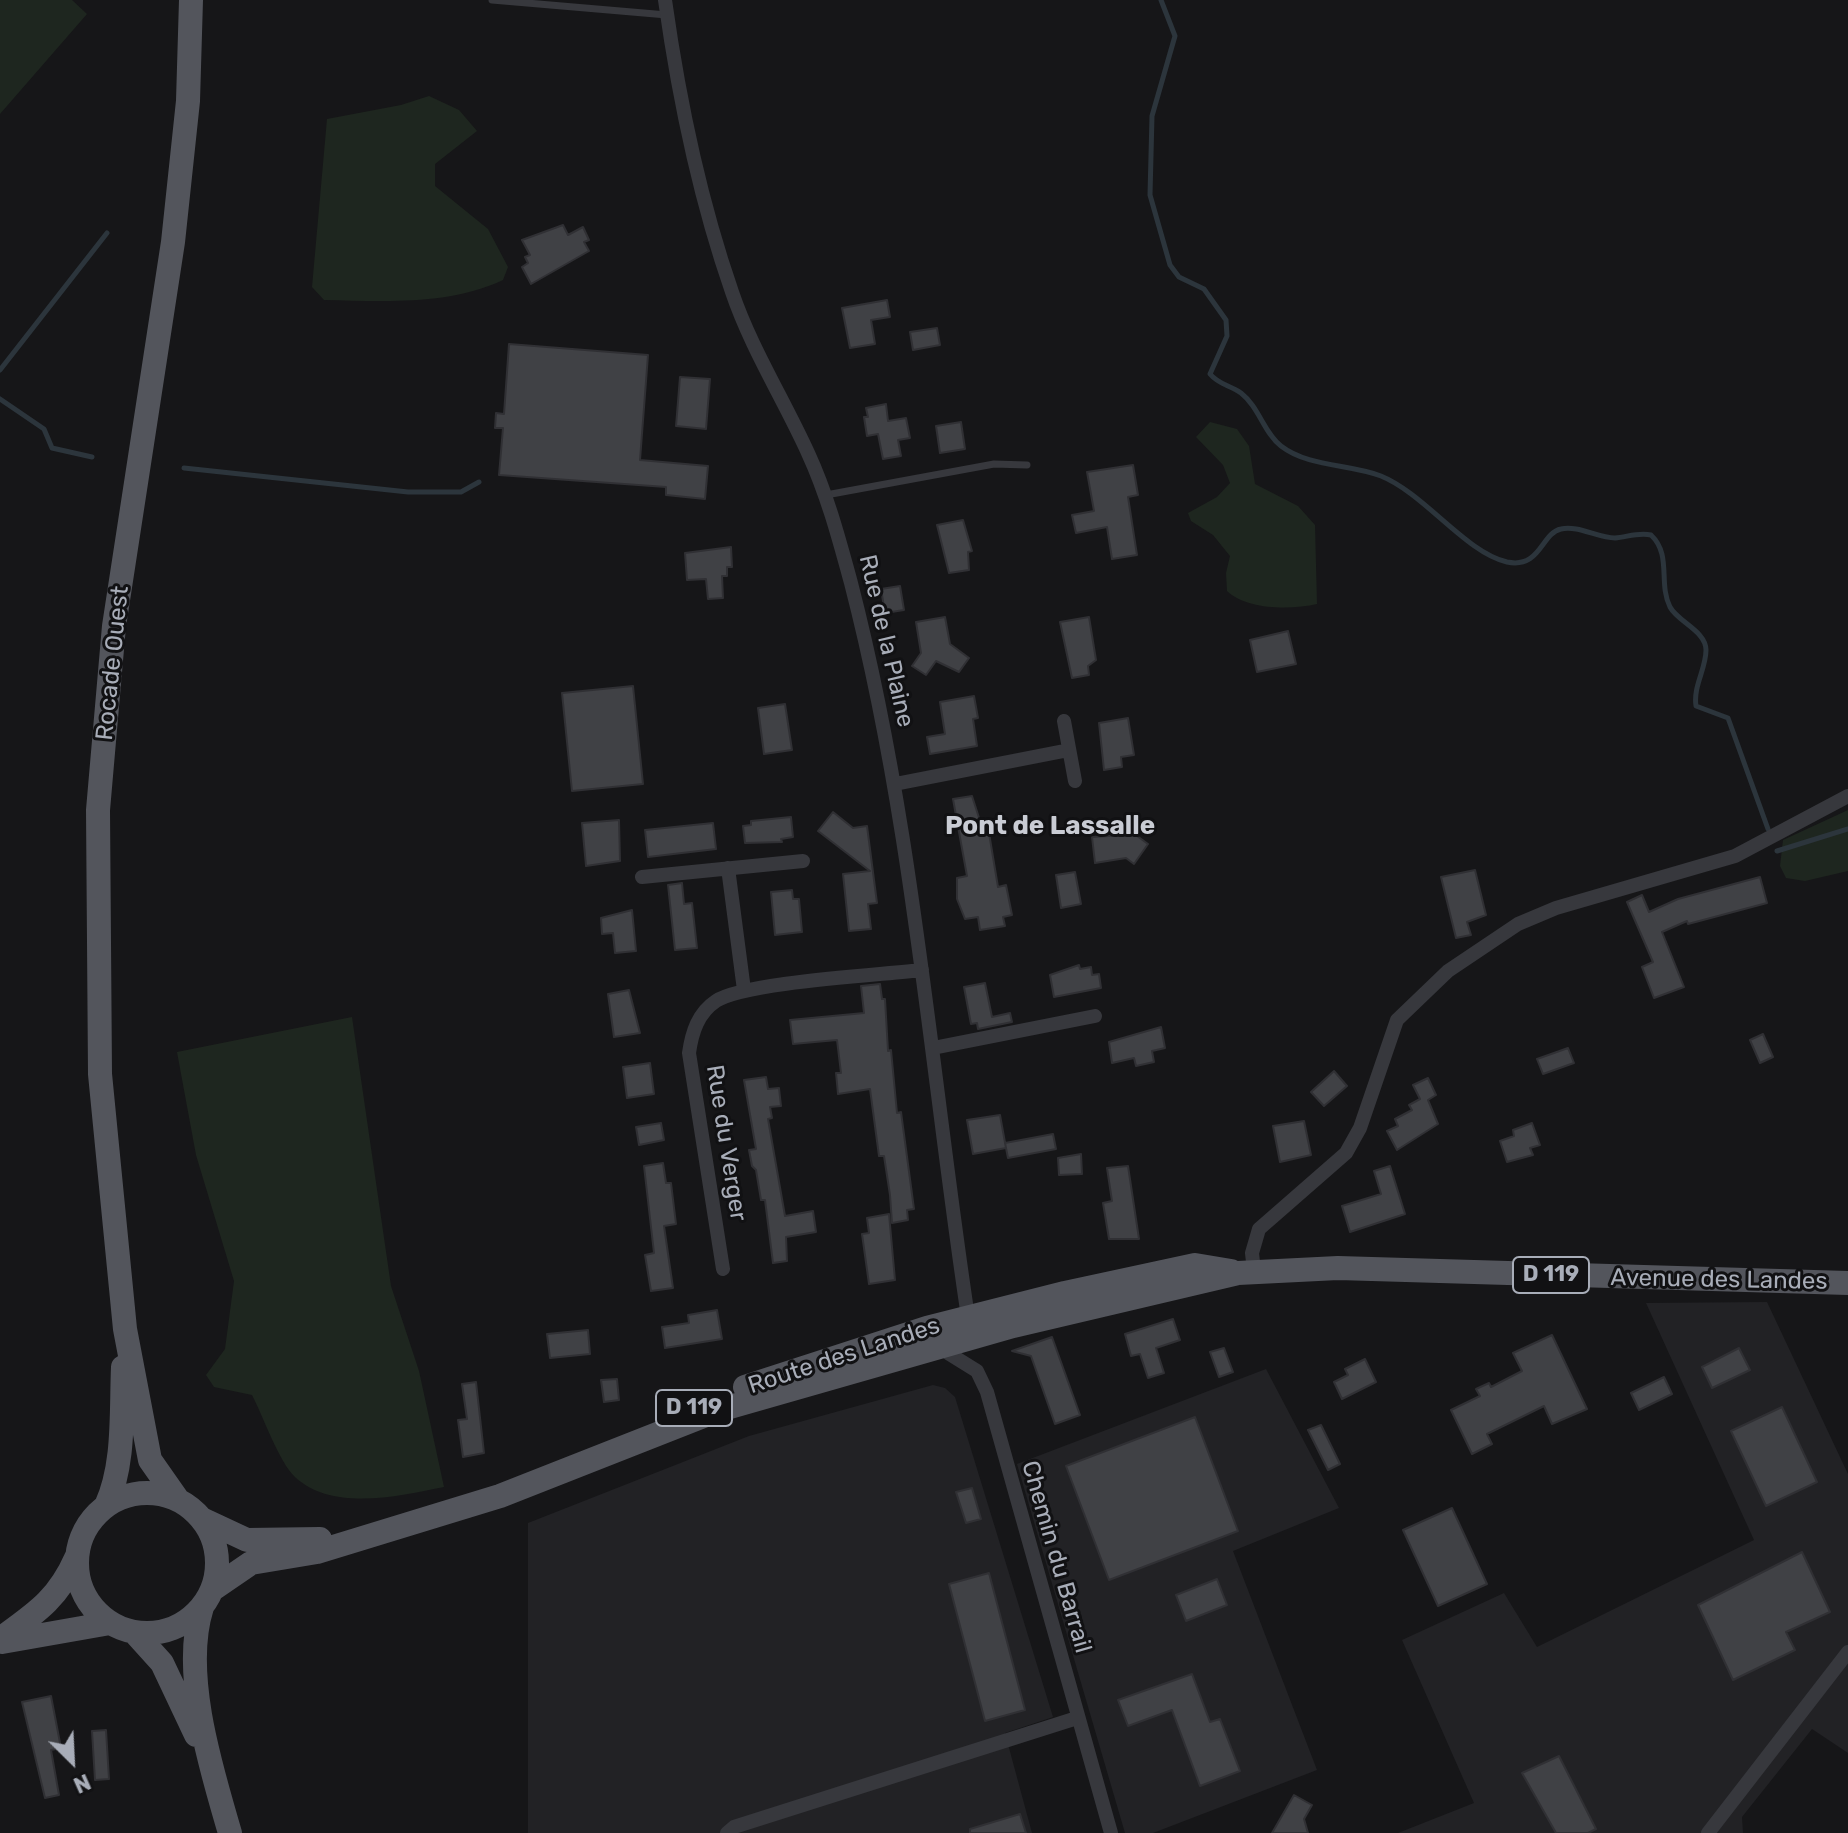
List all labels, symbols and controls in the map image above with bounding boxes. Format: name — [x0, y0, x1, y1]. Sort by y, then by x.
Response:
street label: Rue de la Plaine — [852, 552, 920, 730]
street label: Rocade Ouest — [91, 584, 135, 742]
district label: Pont de Lassalle — [945, 810, 1155, 842]
street label: Rue du Verger — [699, 1063, 753, 1223]
road number: D 119 — [1513, 1257, 1589, 1293]
street label: Avenue des Landes — [1610, 1264, 1828, 1296]
street label: Route des Landes — [745, 1311, 943, 1401]
road number: D 119 — [656, 1390, 732, 1426]
street label: Chemin du Barrail — [1015, 1458, 1097, 1656]
north arrow — [32, 1721, 112, 1801]
text: N — [69, 1768, 95, 1799]

